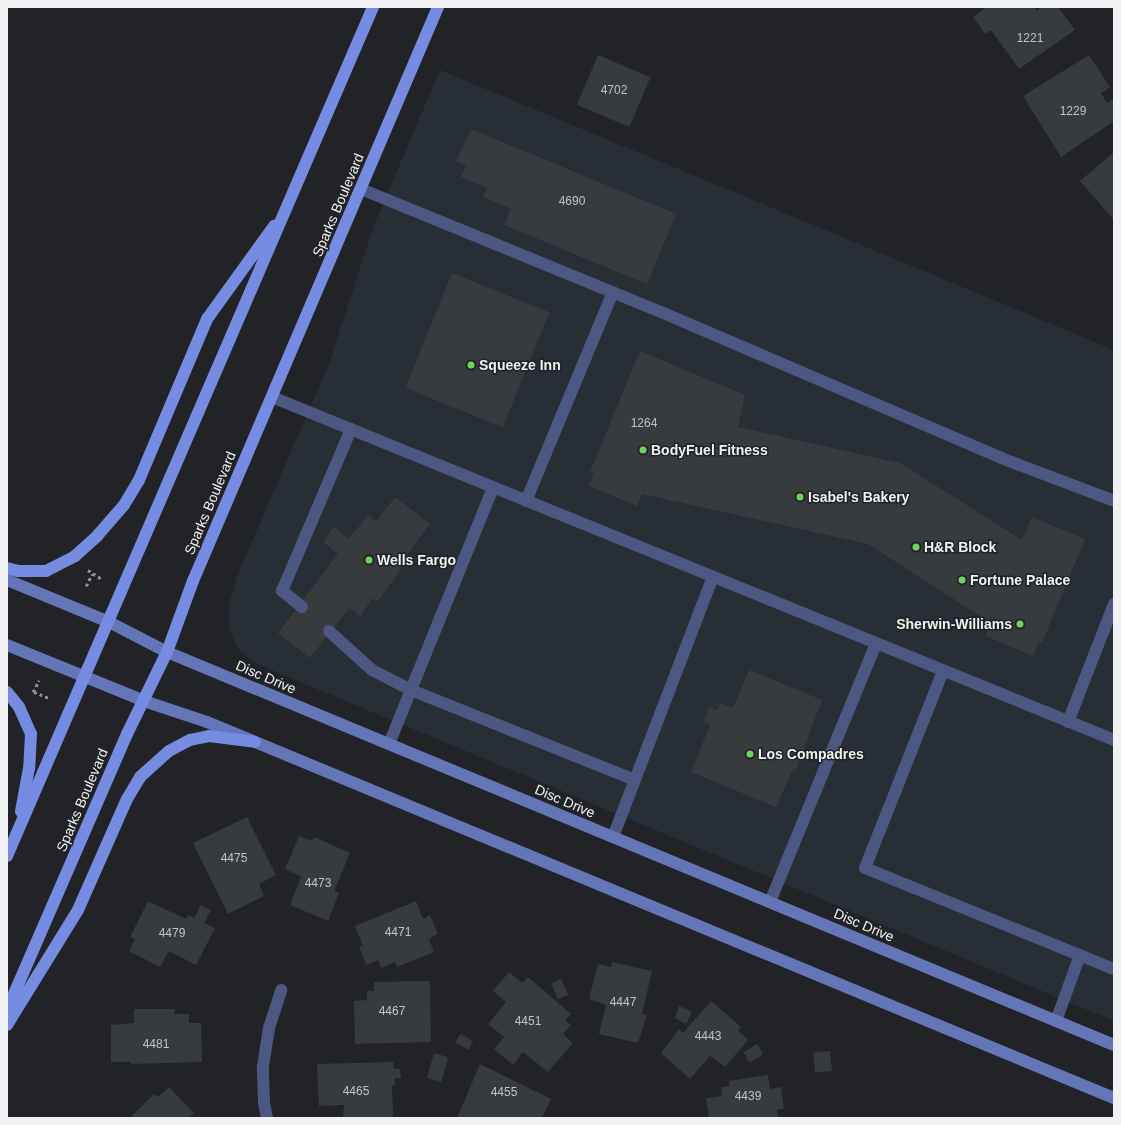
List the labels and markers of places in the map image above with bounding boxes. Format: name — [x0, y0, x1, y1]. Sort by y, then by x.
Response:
place label: Squeeze Inn — [479, 357, 561, 373]
marker: Squeeze Inn — [466, 360, 476, 370]
place label: BodyFuel Fitness — [651, 442, 768, 458]
marker: BodyFuel Fitness — [638, 445, 648, 455]
place label: Isabel's Bakery — [808, 489, 909, 505]
marker: Isabel's Bakery — [795, 492, 805, 502]
place label: H&R Block — [924, 539, 996, 555]
marker: H&R Block — [911, 542, 921, 552]
place label: Wells Fargo — [377, 552, 456, 568]
marker: Wells Fargo — [364, 555, 374, 565]
place label: Fortune Palace — [970, 572, 1070, 588]
marker: Fortune Palace — [957, 575, 967, 585]
place label: Sherwin-Williams — [896, 616, 1012, 632]
marker: Sherwin-Williams — [1015, 619, 1025, 629]
place label: Los Compadres — [758, 746, 864, 762]
marker: Los Compadres — [745, 749, 755, 759]

